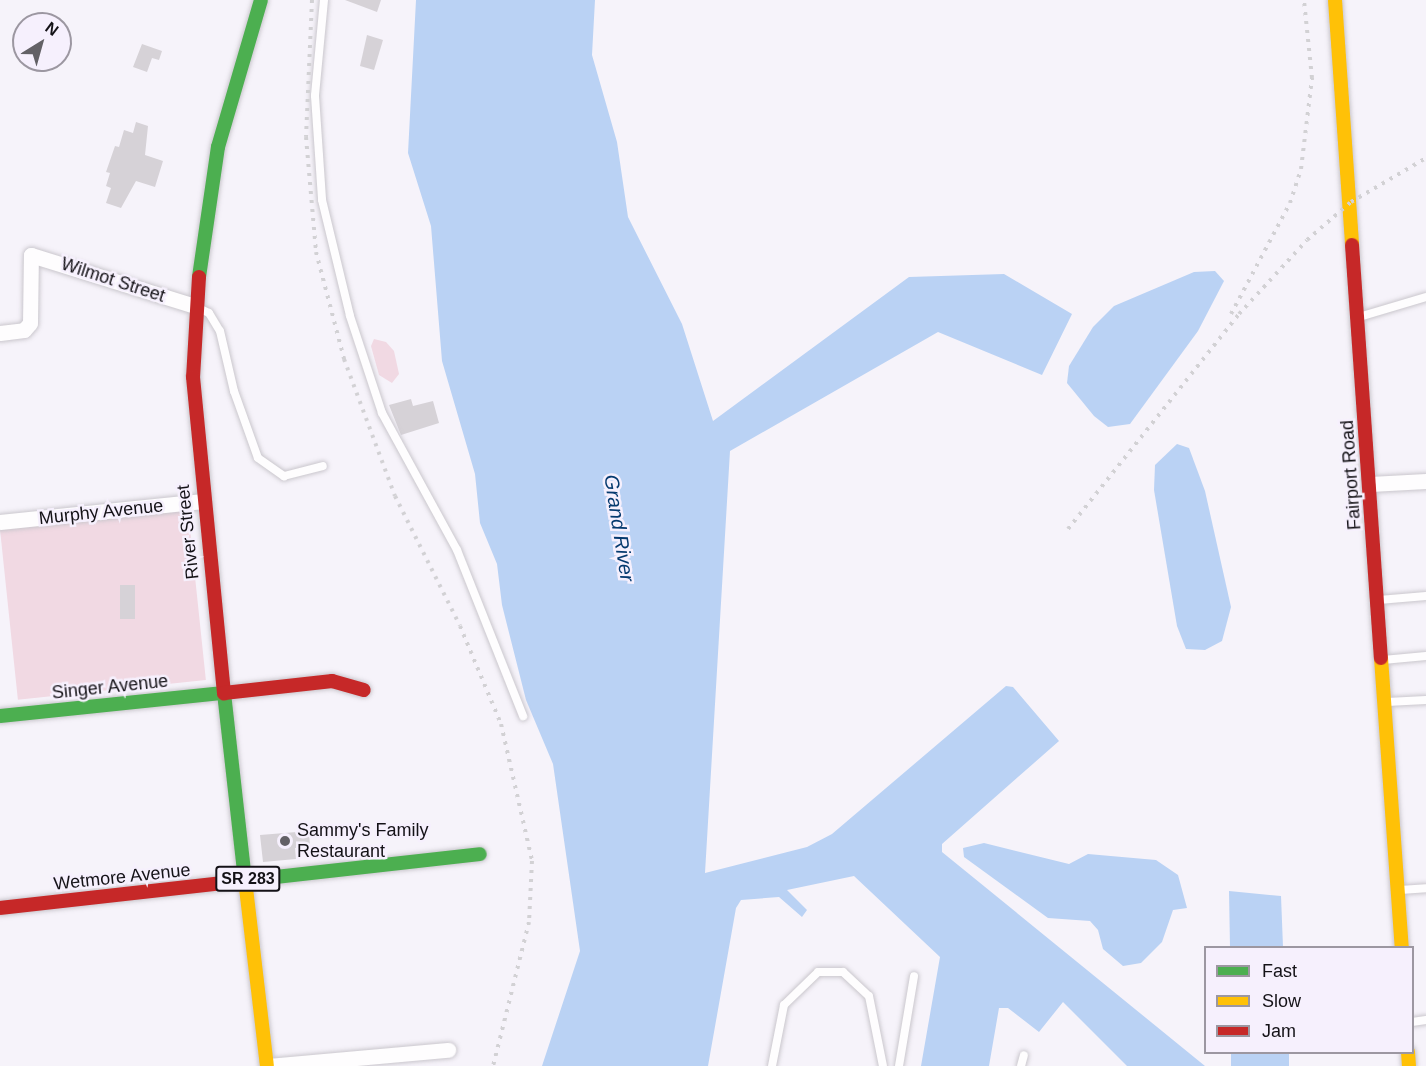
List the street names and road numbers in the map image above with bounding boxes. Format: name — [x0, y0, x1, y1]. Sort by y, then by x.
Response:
street label: Wilmot Street — [58, 253, 168, 307]
street label: Fairport Road — [1336, 419, 1366, 531]
street label: River Street — [172, 484, 204, 580]
street label: Murphy Avenue — [37, 495, 165, 529]
street label: Singer Avenue — [50, 670, 170, 704]
street label: Wetmore Avenue — [52, 859, 192, 895]
road number: SR 283 — [215, 866, 281, 892]

